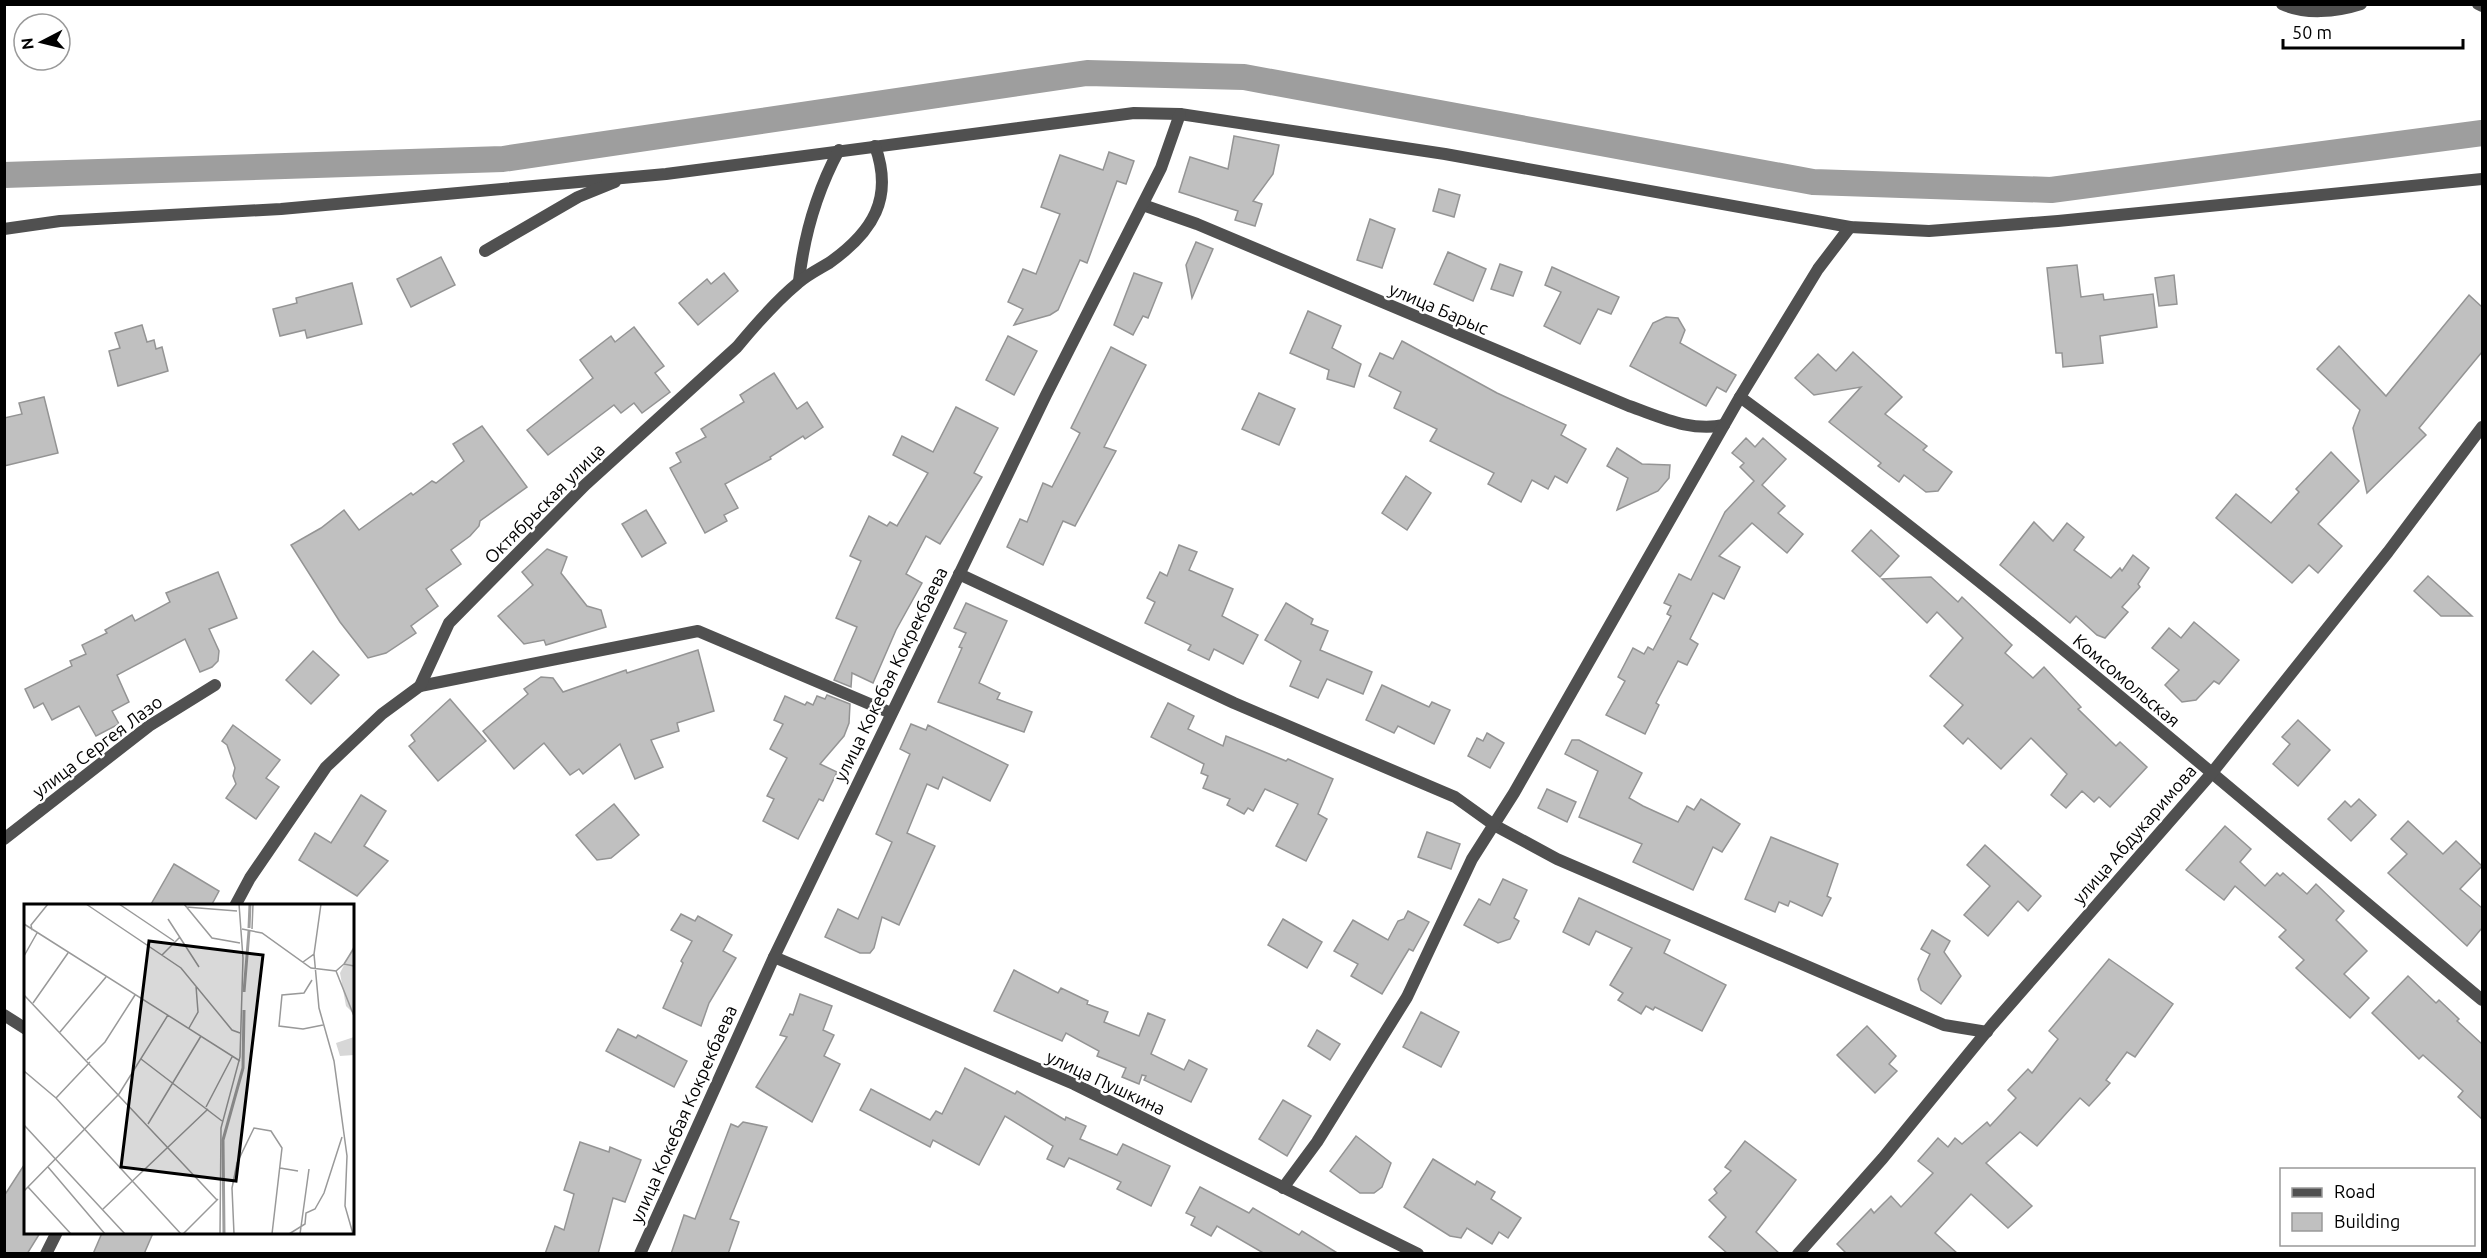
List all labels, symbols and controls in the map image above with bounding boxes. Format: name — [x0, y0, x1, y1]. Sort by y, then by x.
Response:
north arrow — [12, 12, 72, 72]
scale bar — [2283, 12, 2463, 50]
text: 50 m — [2292, 22, 2332, 42]
text: N — [17, 37, 37, 51]
street label: улица Барыс — [1386, 278, 1492, 338]
street label: Октябрьская улица — [480, 439, 608, 567]
street label: улица Кокебая Кокрекбаева — [829, 563, 951, 785]
street label: Комсомольская — [2070, 630, 2184, 730]
street label: улица Сергея Лазо — [28, 691, 166, 801]
street label: улица Абдукаримова — [2068, 760, 2200, 908]
inset map — [24, 904, 354, 1234]
street label: улица Кокебая Кокрекбаева — [626, 1002, 740, 1226]
street label: улица Пушкина — [1043, 1046, 1169, 1118]
legend — [2280, 1168, 2475, 1246]
text: Road — [2334, 1181, 2376, 1201]
text: Building — [2334, 1211, 2400, 1231]

